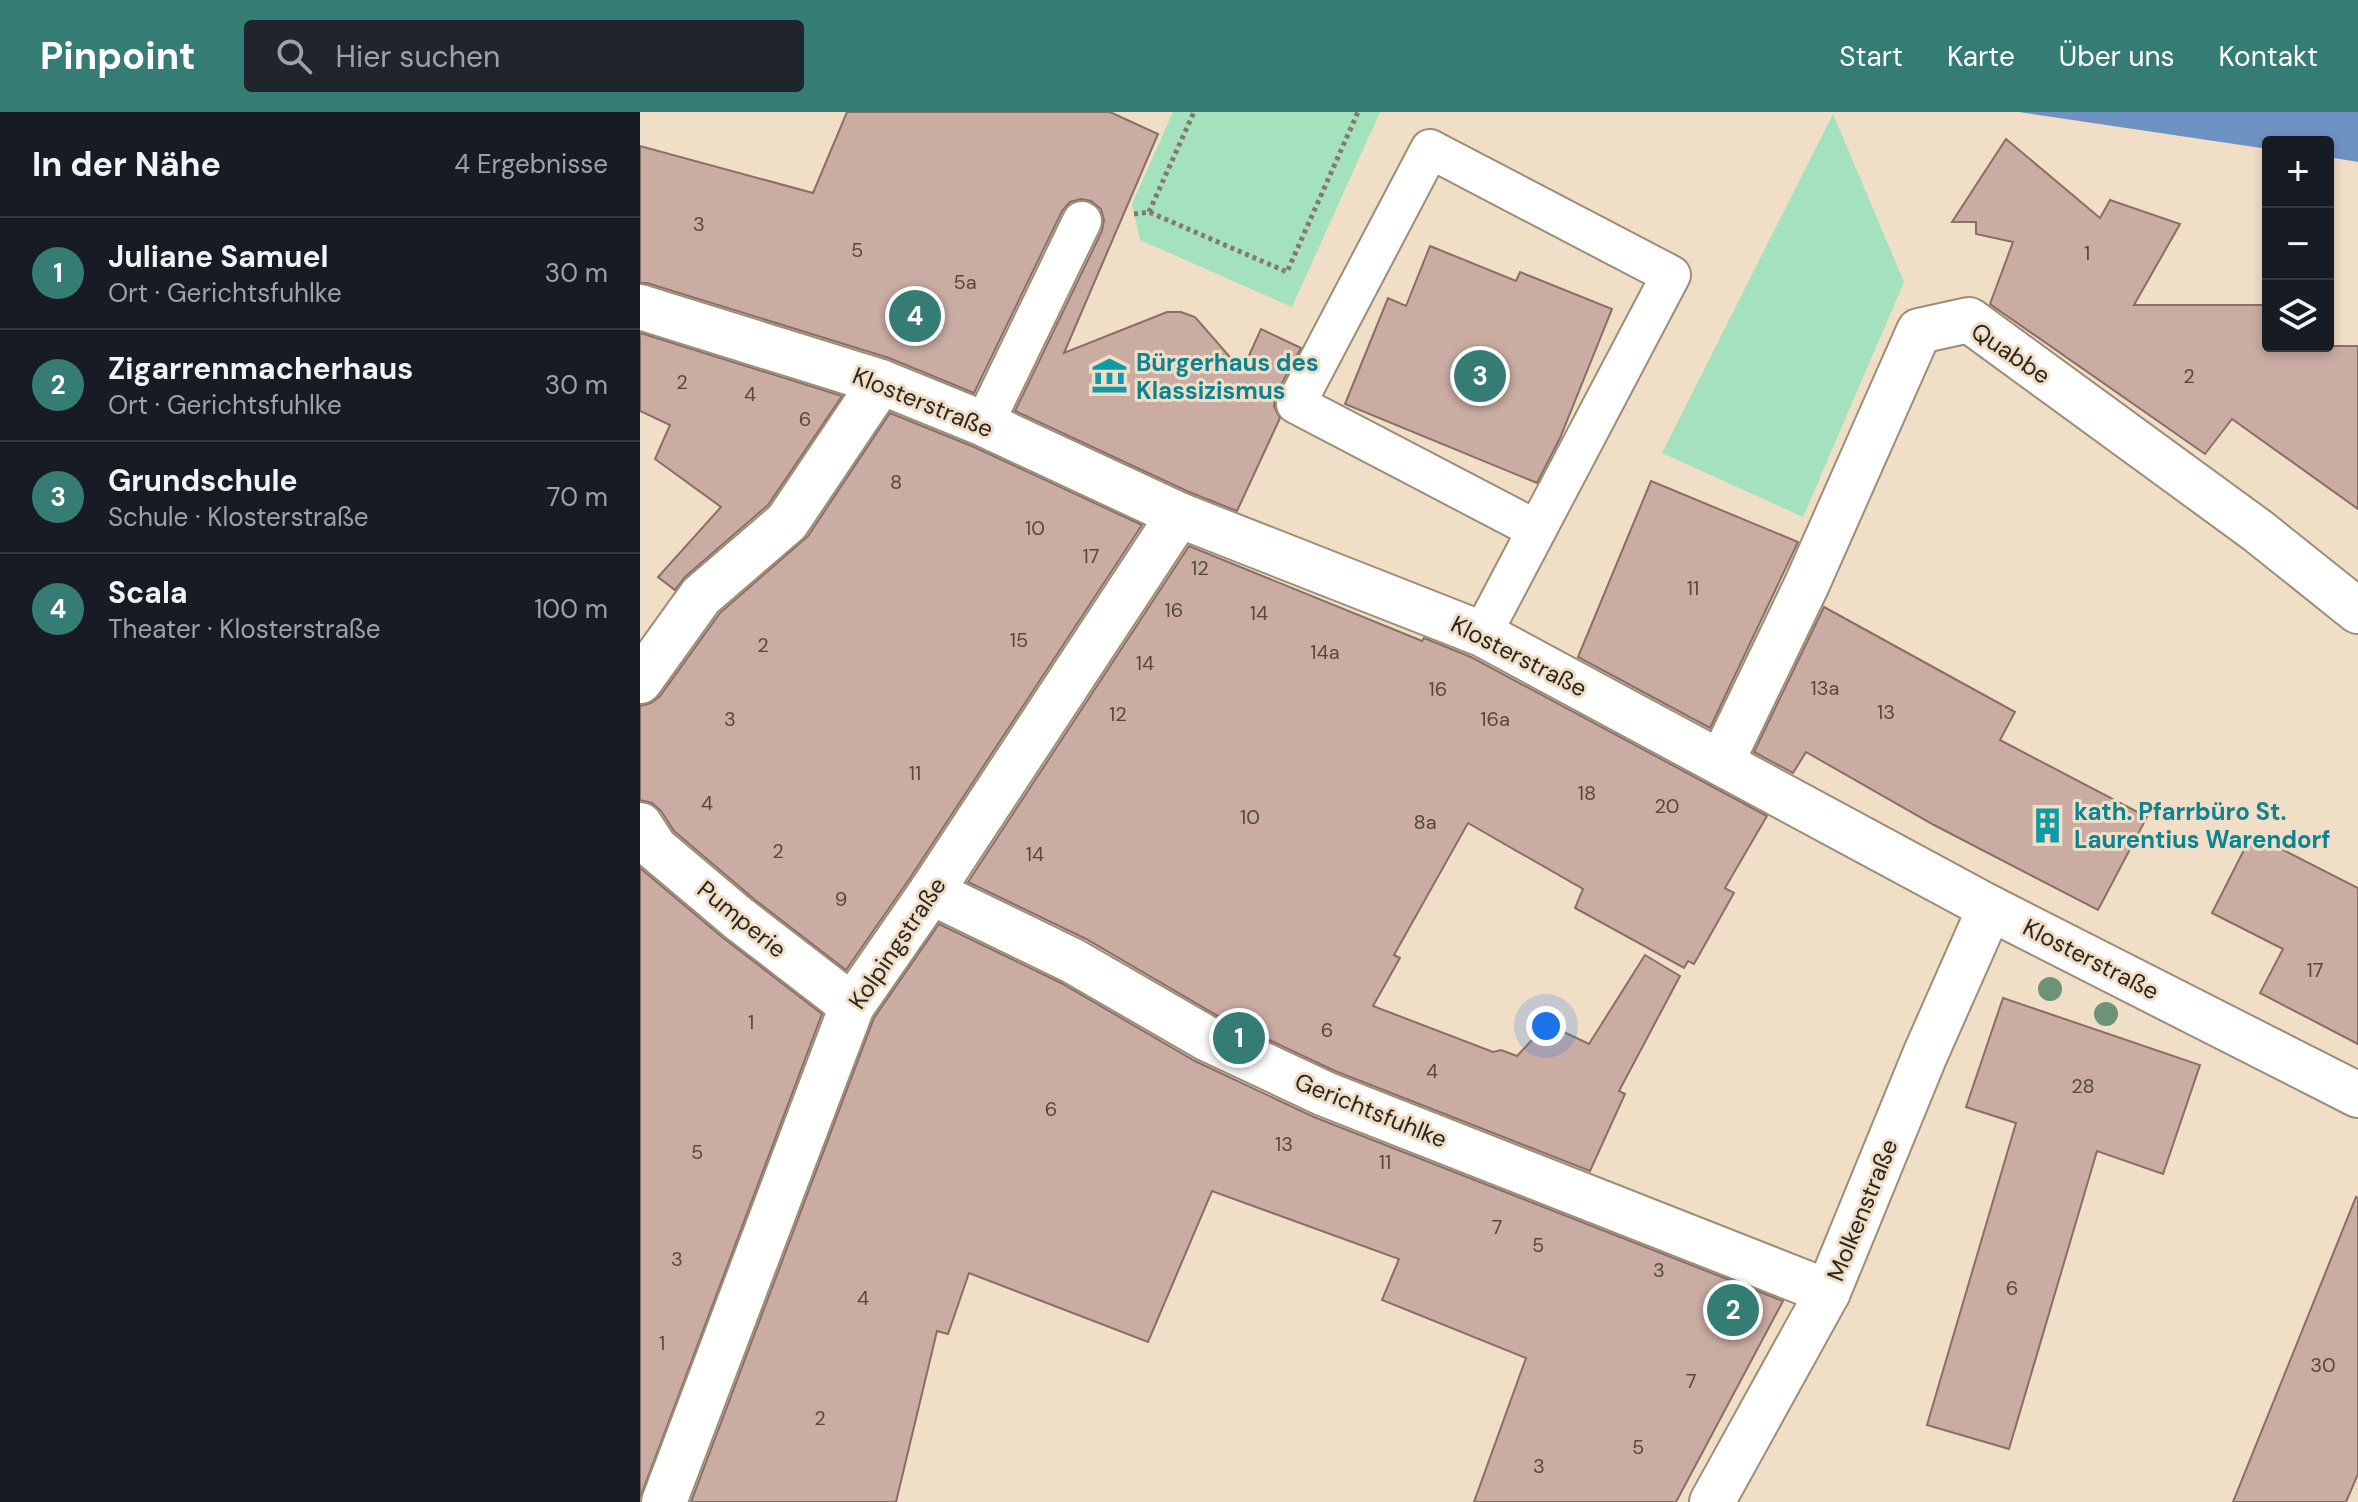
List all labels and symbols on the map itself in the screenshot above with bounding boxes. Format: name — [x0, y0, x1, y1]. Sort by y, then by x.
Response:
house number: 3 — [693, 211, 705, 237]
house number: 5 — [851, 237, 863, 263]
house number: 1 — [2084, 240, 2090, 266]
house number: 5a — [953, 269, 977, 295]
pin: 4 — [889, 286, 941, 346]
street label: Quabbe — [1965, 315, 2057, 391]
pin: 3 — [1454, 346, 1506, 406]
place label: Bürgerhaus des Klassizismus — [1136, 347, 1319, 406]
museum icon: Bürgerhaus des Klassizismus — [1091, 357, 1129, 395]
street label: Klosterstraße — [848, 360, 998, 444]
house number: 2 — [2183, 363, 2195, 389]
house number: 2 — [676, 369, 688, 395]
house number: 4 — [744, 381, 756, 407]
house number: 6 — [799, 406, 811, 432]
house number: 8 — [890, 469, 902, 495]
house number: 10 — [1025, 515, 1045, 541]
house number: 17 — [1083, 543, 1099, 569]
house number: 12 — [1191, 555, 1209, 581]
house number: 11 — [1687, 575, 1699, 601]
house number: 16 — [1165, 597, 1183, 623]
house number: 14 — [1250, 600, 1268, 626]
street label: Klosterstraße — [1446, 608, 1592, 704]
house number: 15 — [1010, 627, 1028, 653]
house number: 2 — [757, 632, 769, 658]
house number: 14a — [1310, 639, 1340, 665]
house number: 14 — [1136, 650, 1154, 676]
house number: 13a — [1811, 675, 1839, 701]
house number: 16 — [1429, 676, 1447, 702]
house number: 13 — [1877, 699, 1895, 725]
house number: 12 — [1109, 701, 1127, 727]
house number: 3 — [724, 706, 736, 732]
house number: 16a — [1480, 706, 1510, 732]
house number: 11 — [909, 760, 921, 786]
house number: 18 — [1578, 780, 1596, 806]
house number: 4 — [701, 790, 713, 816]
house number: 20 — [1655, 793, 1680, 819]
place label: kath. Pfarrbüro St. Laurentius Warendorf — [2074, 796, 2330, 855]
house number: 10 — [1240, 804, 1260, 830]
building icon: kath. Pfarrbüro St. Laurentius Warendorf — [2029, 806, 2067, 844]
house number: 8a — [1413, 809, 1437, 835]
house number: 2 — [772, 838, 784, 864]
house number: 14 — [1026, 841, 1044, 867]
street label: Kolpingstraße — [841, 871, 953, 1015]
street label: Pumperie — [691, 874, 793, 964]
house number: 9 — [835, 886, 847, 912]
street label: Klosterstraße — [2018, 911, 2164, 1007]
house number: 17 — [2307, 957, 2323, 983]
your location — [1526, 1006, 1566, 1046]
pin: 1 — [1213, 1008, 1265, 1068]
house number: 1 — [748, 1009, 754, 1035]
house number: 6 — [1321, 1017, 1333, 1043]
house number: 4 — [1426, 1058, 1438, 1084]
street label: Gerichtsfuhlke — [1290, 1065, 1452, 1155]
house number: 28 — [2071, 1073, 2095, 1099]
house number: 6 — [1045, 1096, 1057, 1122]
house number: 13 — [1275, 1131, 1293, 1157]
street label: Molkenstraße — [1819, 1134, 1905, 1286]
house number: 5 — [691, 1139, 703, 1165]
house number: 11 — [1379, 1149, 1391, 1175]
house number: 7 — [1492, 1214, 1502, 1240]
house number: 5 — [1532, 1232, 1544, 1258]
house number: 3 — [671, 1246, 683, 1272]
house number: 3 — [1653, 1257, 1665, 1283]
house number: 6 — [2006, 1275, 2018, 1301]
pin: 2 — [1707, 1280, 1759, 1340]
house number: 4 — [857, 1285, 869, 1311]
house number: 1 — [659, 1330, 665, 1356]
house number: 30 — [2310, 1352, 2336, 1378]
house number: 7 — [1686, 1368, 1696, 1394]
house number: 2 — [814, 1405, 826, 1431]
house number: 5 — [1632, 1434, 1644, 1460]
house number: 3 — [1533, 1453, 1545, 1479]

